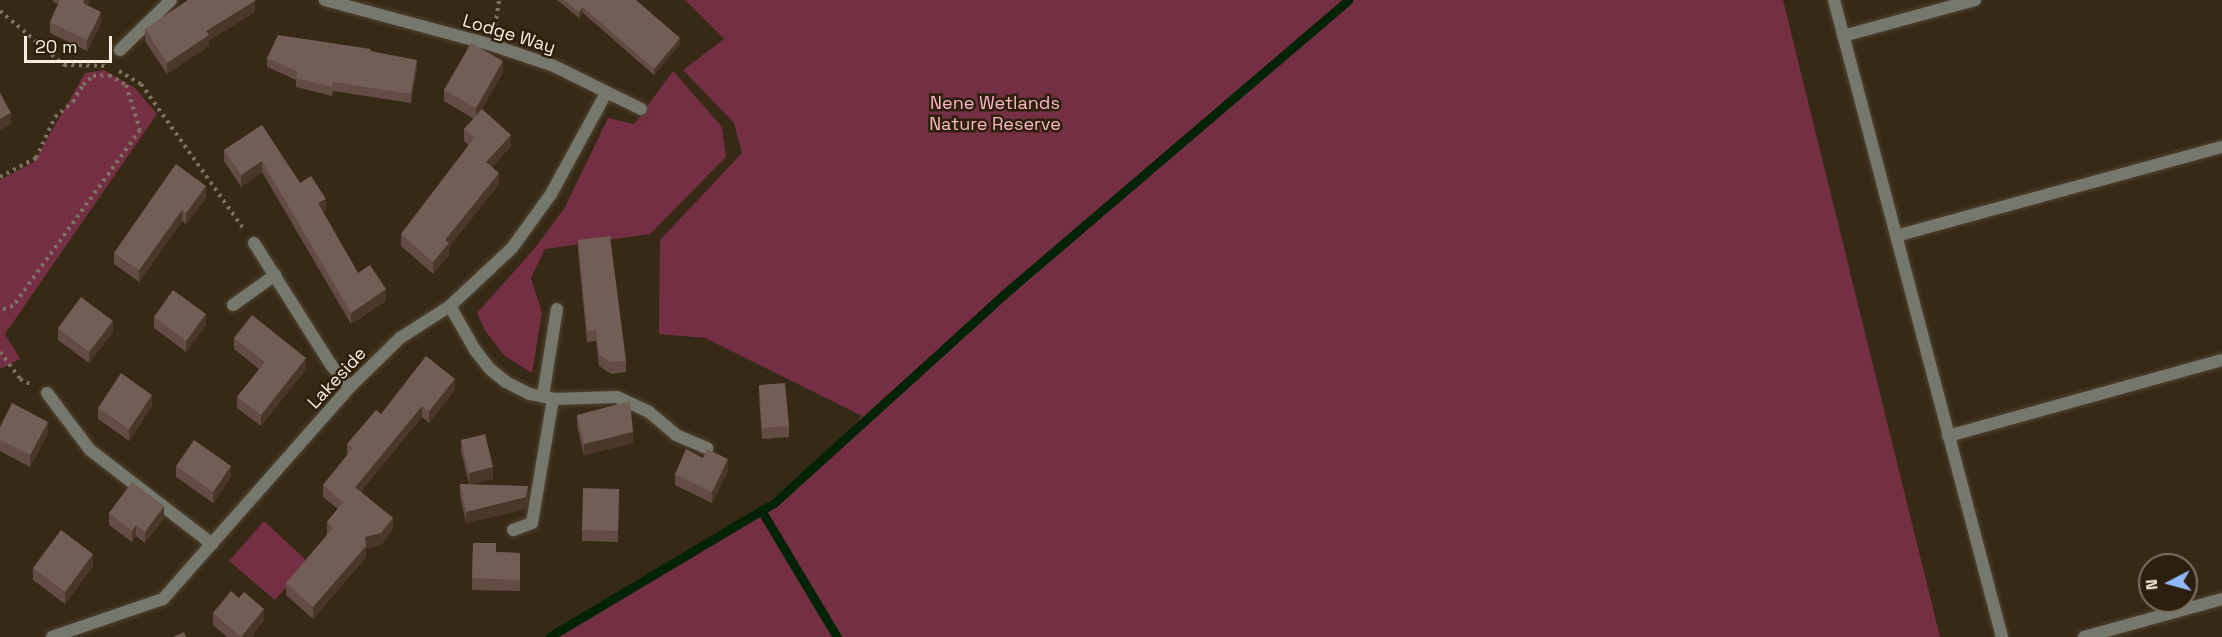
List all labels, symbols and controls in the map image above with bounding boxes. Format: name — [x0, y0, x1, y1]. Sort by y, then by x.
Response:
street label: Lodge Way — [460, 10, 558, 58]
scale bar — [27, 24, 116, 62]
text: 20 m — [35, 35, 78, 58]
park label: Nene Wetlands Nature Reserve — [929, 93, 1061, 136]
street label: Lakeside — [303, 343, 371, 413]
north arrow — [2138, 553, 2198, 613]
text: N — [2141, 578, 2163, 591]

